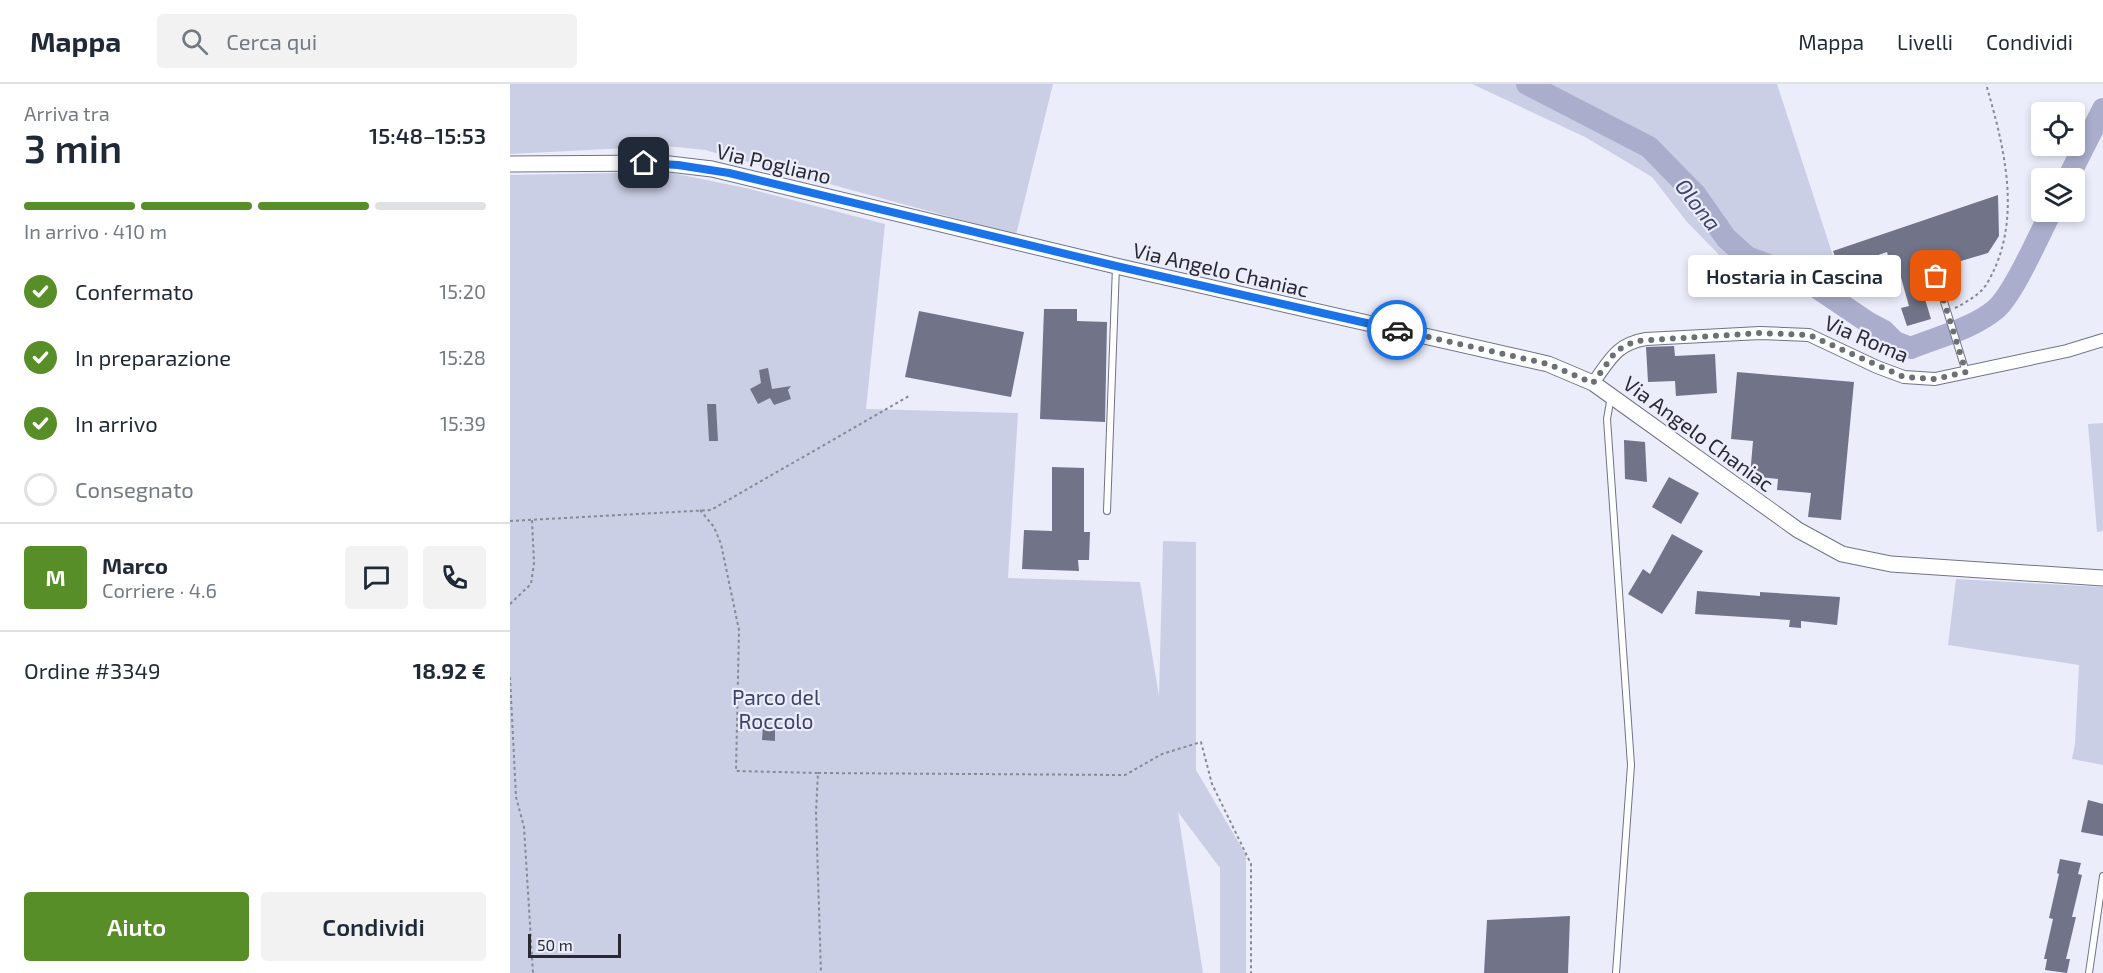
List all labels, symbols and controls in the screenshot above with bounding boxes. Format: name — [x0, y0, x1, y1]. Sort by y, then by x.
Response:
search box — [157, 14, 577, 68]
text: Mappa — [30, 24, 121, 58]
icon: search — [178, 25, 211, 58]
text: Cerca qui — [226, 28, 317, 54]
text: Mappa — [1798, 29, 1864, 54]
text: Livelli — [1897, 29, 1953, 54]
text: Condividi — [1986, 29, 2073, 54]
text: Arriva tra — [24, 101, 110, 125]
map controls — [2031, 102, 2085, 222]
button: locate — [2031, 102, 2085, 156]
text: 15:48–15:53 — [369, 122, 486, 148]
text: 3 min — [24, 124, 122, 171]
pin — [618, 137, 669, 188]
street label: Via Pogliano — [714, 138, 834, 188]
icon: home — [627, 146, 660, 179]
button: layers — [2031, 168, 2085, 222]
water label: Olona — [1671, 173, 1727, 235]
text: In arrivo · 410 m — [24, 219, 167, 243]
street label: Via Angelo Chaniac — [1131, 237, 1311, 301]
pin — [1910, 250, 1961, 301]
callout: Hostaria in Cascina — [1687, 255, 1900, 297]
icon: bag — [1919, 259, 1952, 292]
text: Hostaria in Cascina — [1706, 264, 1883, 288]
icon: check — [24, 275, 57, 308]
text: Confermato — [75, 278, 194, 304]
text: 15:20 — [439, 279, 486, 303]
courier — [1367, 300, 1427, 360]
street label: Via Roma — [1821, 309, 1913, 367]
icon: car — [1381, 314, 1414, 347]
icon: check — [24, 341, 57, 374]
text: In preparazione — [75, 344, 231, 370]
text: 15:28 — [439, 345, 486, 369]
street label: Via Angelo Chaniac — [1619, 370, 1779, 496]
icon: check — [24, 407, 57, 440]
text: In arrivo — [75, 410, 158, 436]
text: 15:39 — [440, 411, 486, 435]
text: Consegnato — [75, 476, 194, 502]
button: chat — [345, 546, 408, 609]
button: phone — [423, 546, 486, 609]
text: Marco — [102, 552, 168, 578]
text: M — [45, 564, 66, 590]
text: Corriere · 4.6 — [102, 578, 217, 602]
text: Ordine #3349 — [24, 657, 161, 683]
text: 18.92 € — [413, 657, 486, 683]
park label: Parco del Roccolo — [732, 684, 821, 733]
button: Aiuto — [24, 892, 249, 961]
button: Condividi — [261, 892, 486, 961]
scale bar — [528, 931, 621, 958]
text: 50 m — [537, 935, 573, 954]

